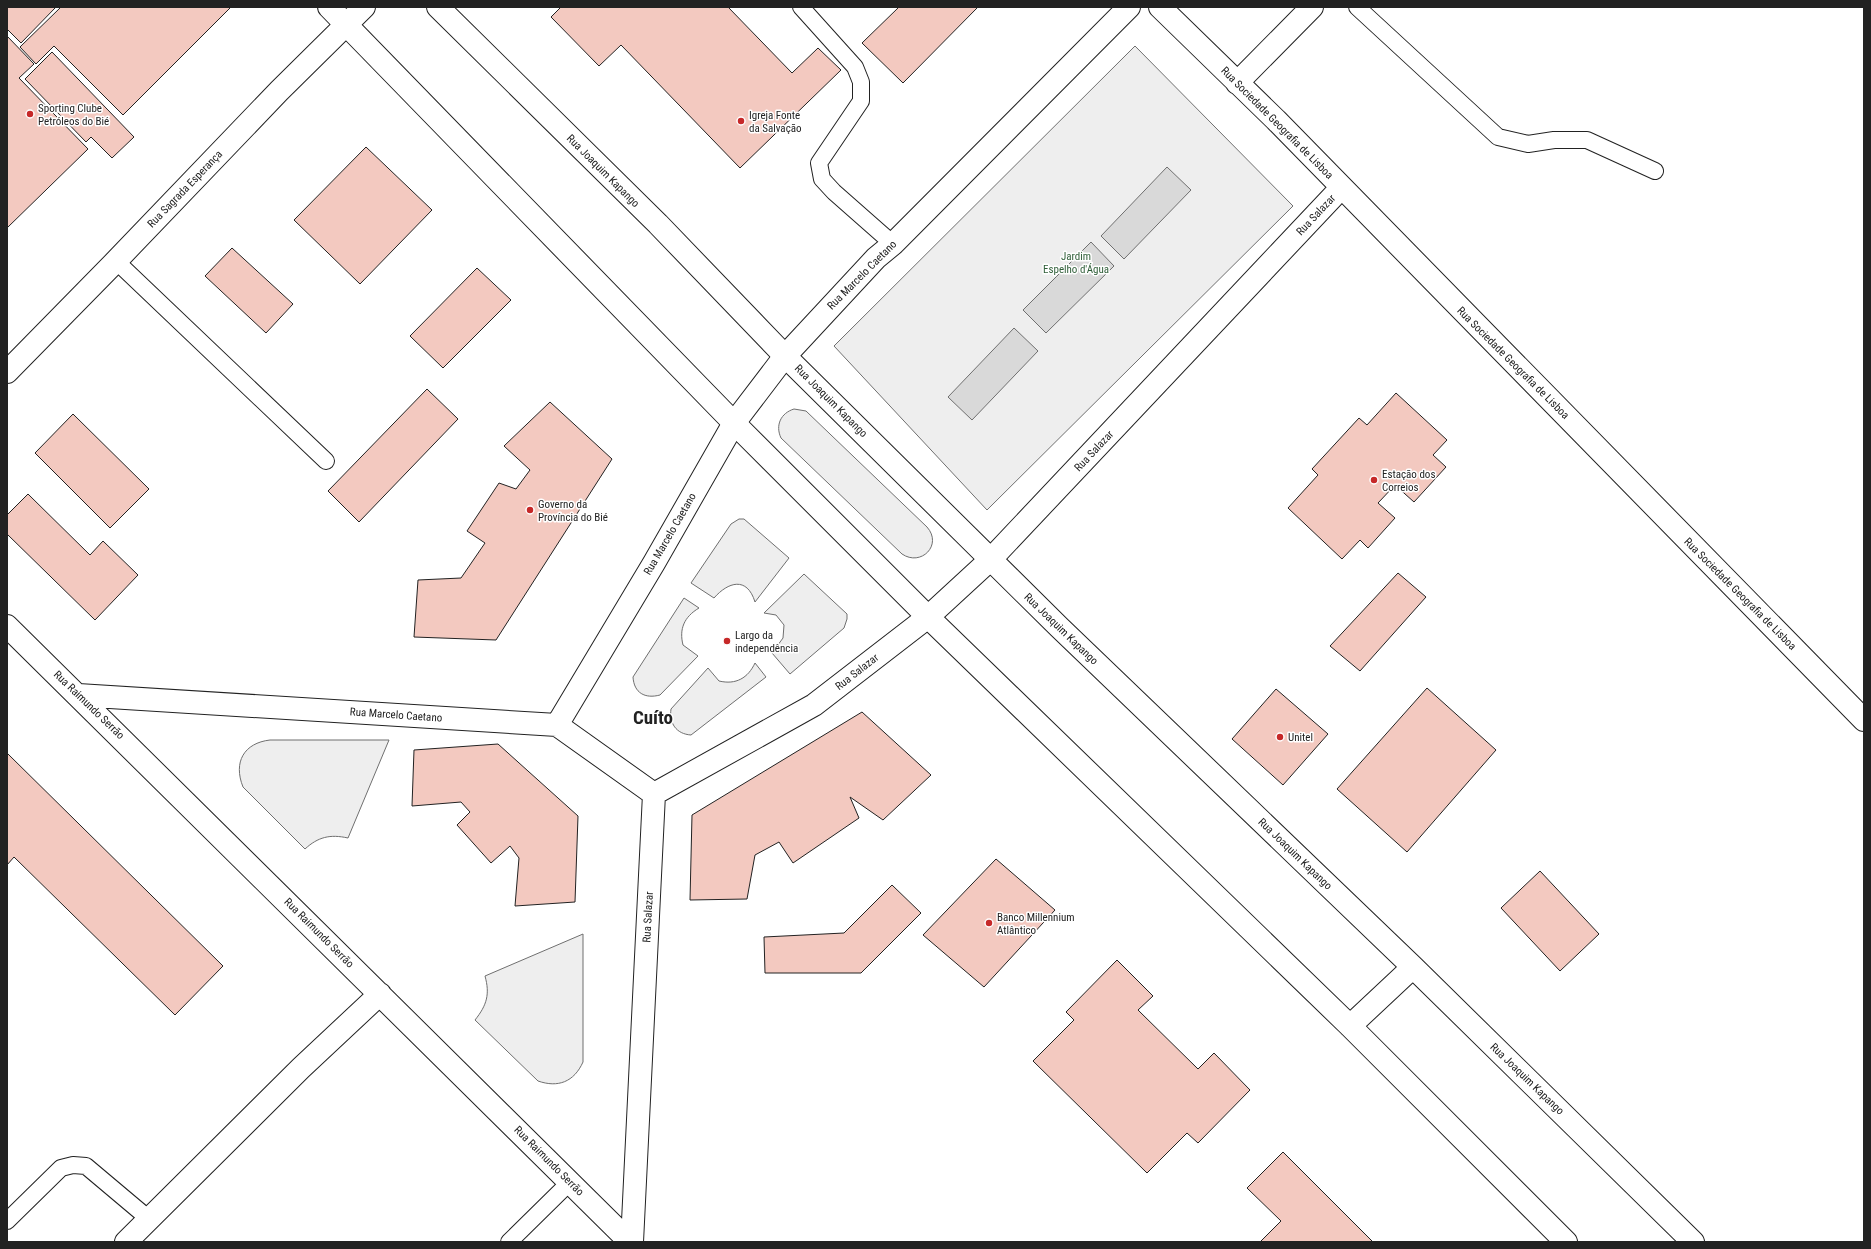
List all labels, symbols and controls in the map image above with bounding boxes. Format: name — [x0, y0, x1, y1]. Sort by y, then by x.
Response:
street label: Rua Sociedade Geografia de Lisboa — [1218, 64, 1336, 182]
place label: Sporting Clube Petróleos do Bié — [38, 102, 109, 128]
marker: Sporting Clube Petróleos do Bié — [25, 109, 35, 119]
place label: Igreja Fonte da Salvação — [749, 109, 802, 135]
marker: Igreja Fonte da Salvação — [736, 116, 746, 126]
street label: Rua Joaquim Kapango — [564, 132, 642, 210]
street label: Rua Sagrada Esperança — [145, 148, 225, 230]
street label: Rua Salazar — [1294, 191, 1339, 238]
street label: Rua Marcelo Caetano — [825, 237, 900, 312]
park label: Jardim Espelho d'Água — [1043, 250, 1109, 276]
street label: Rua Sociedade Geografia de Lisboa — [1454, 304, 1572, 422]
street label: Rua Joaquim Kapango — [792, 362, 870, 440]
street label: Rua Salazar — [1072, 427, 1117, 474]
place label: Estação dos Correios — [1382, 468, 1435, 494]
marker: Estação dos Correios — [1369, 475, 1379, 485]
street label: Rua Marcelo Caetano — [641, 490, 699, 577]
place label: Governo da Província do Bié — [538, 498, 608, 524]
marker: Governo da Província do Bié — [525, 505, 535, 515]
street label: Rua Sociedade Geografia de Lisboa — [1681, 535, 1799, 653]
street label: Rua Joaquim Kapango — [1021, 590, 1101, 668]
place label: Largo da independência — [735, 629, 798, 655]
marker: Largo da independência — [722, 636, 732, 646]
street label: Rua Salazar — [833, 651, 882, 693]
street label: Rua Raimundo Serrão — [51, 668, 127, 742]
street label: Rua Marcelo Caetano — [349, 705, 443, 725]
district label: Cuíto — [633, 706, 673, 729]
place label: Unitel — [1288, 731, 1313, 744]
marker: Unitel — [1275, 732, 1285, 742]
street label: Rua Joaquim Kapango — [1255, 815, 1335, 893]
street label: Rua Salazar — [640, 890, 656, 943]
street label: Rua Raimundo Serrão — [281, 895, 357, 971]
place label: Banco Millennium Atlântico — [997, 911, 1075, 937]
marker: Banco Millennium Atlântico — [984, 918, 994, 928]
street label: Rua Joaquim Kapango — [1487, 1040, 1567, 1118]
street label: Rua Raimundo Serrão — [511, 1123, 587, 1199]

